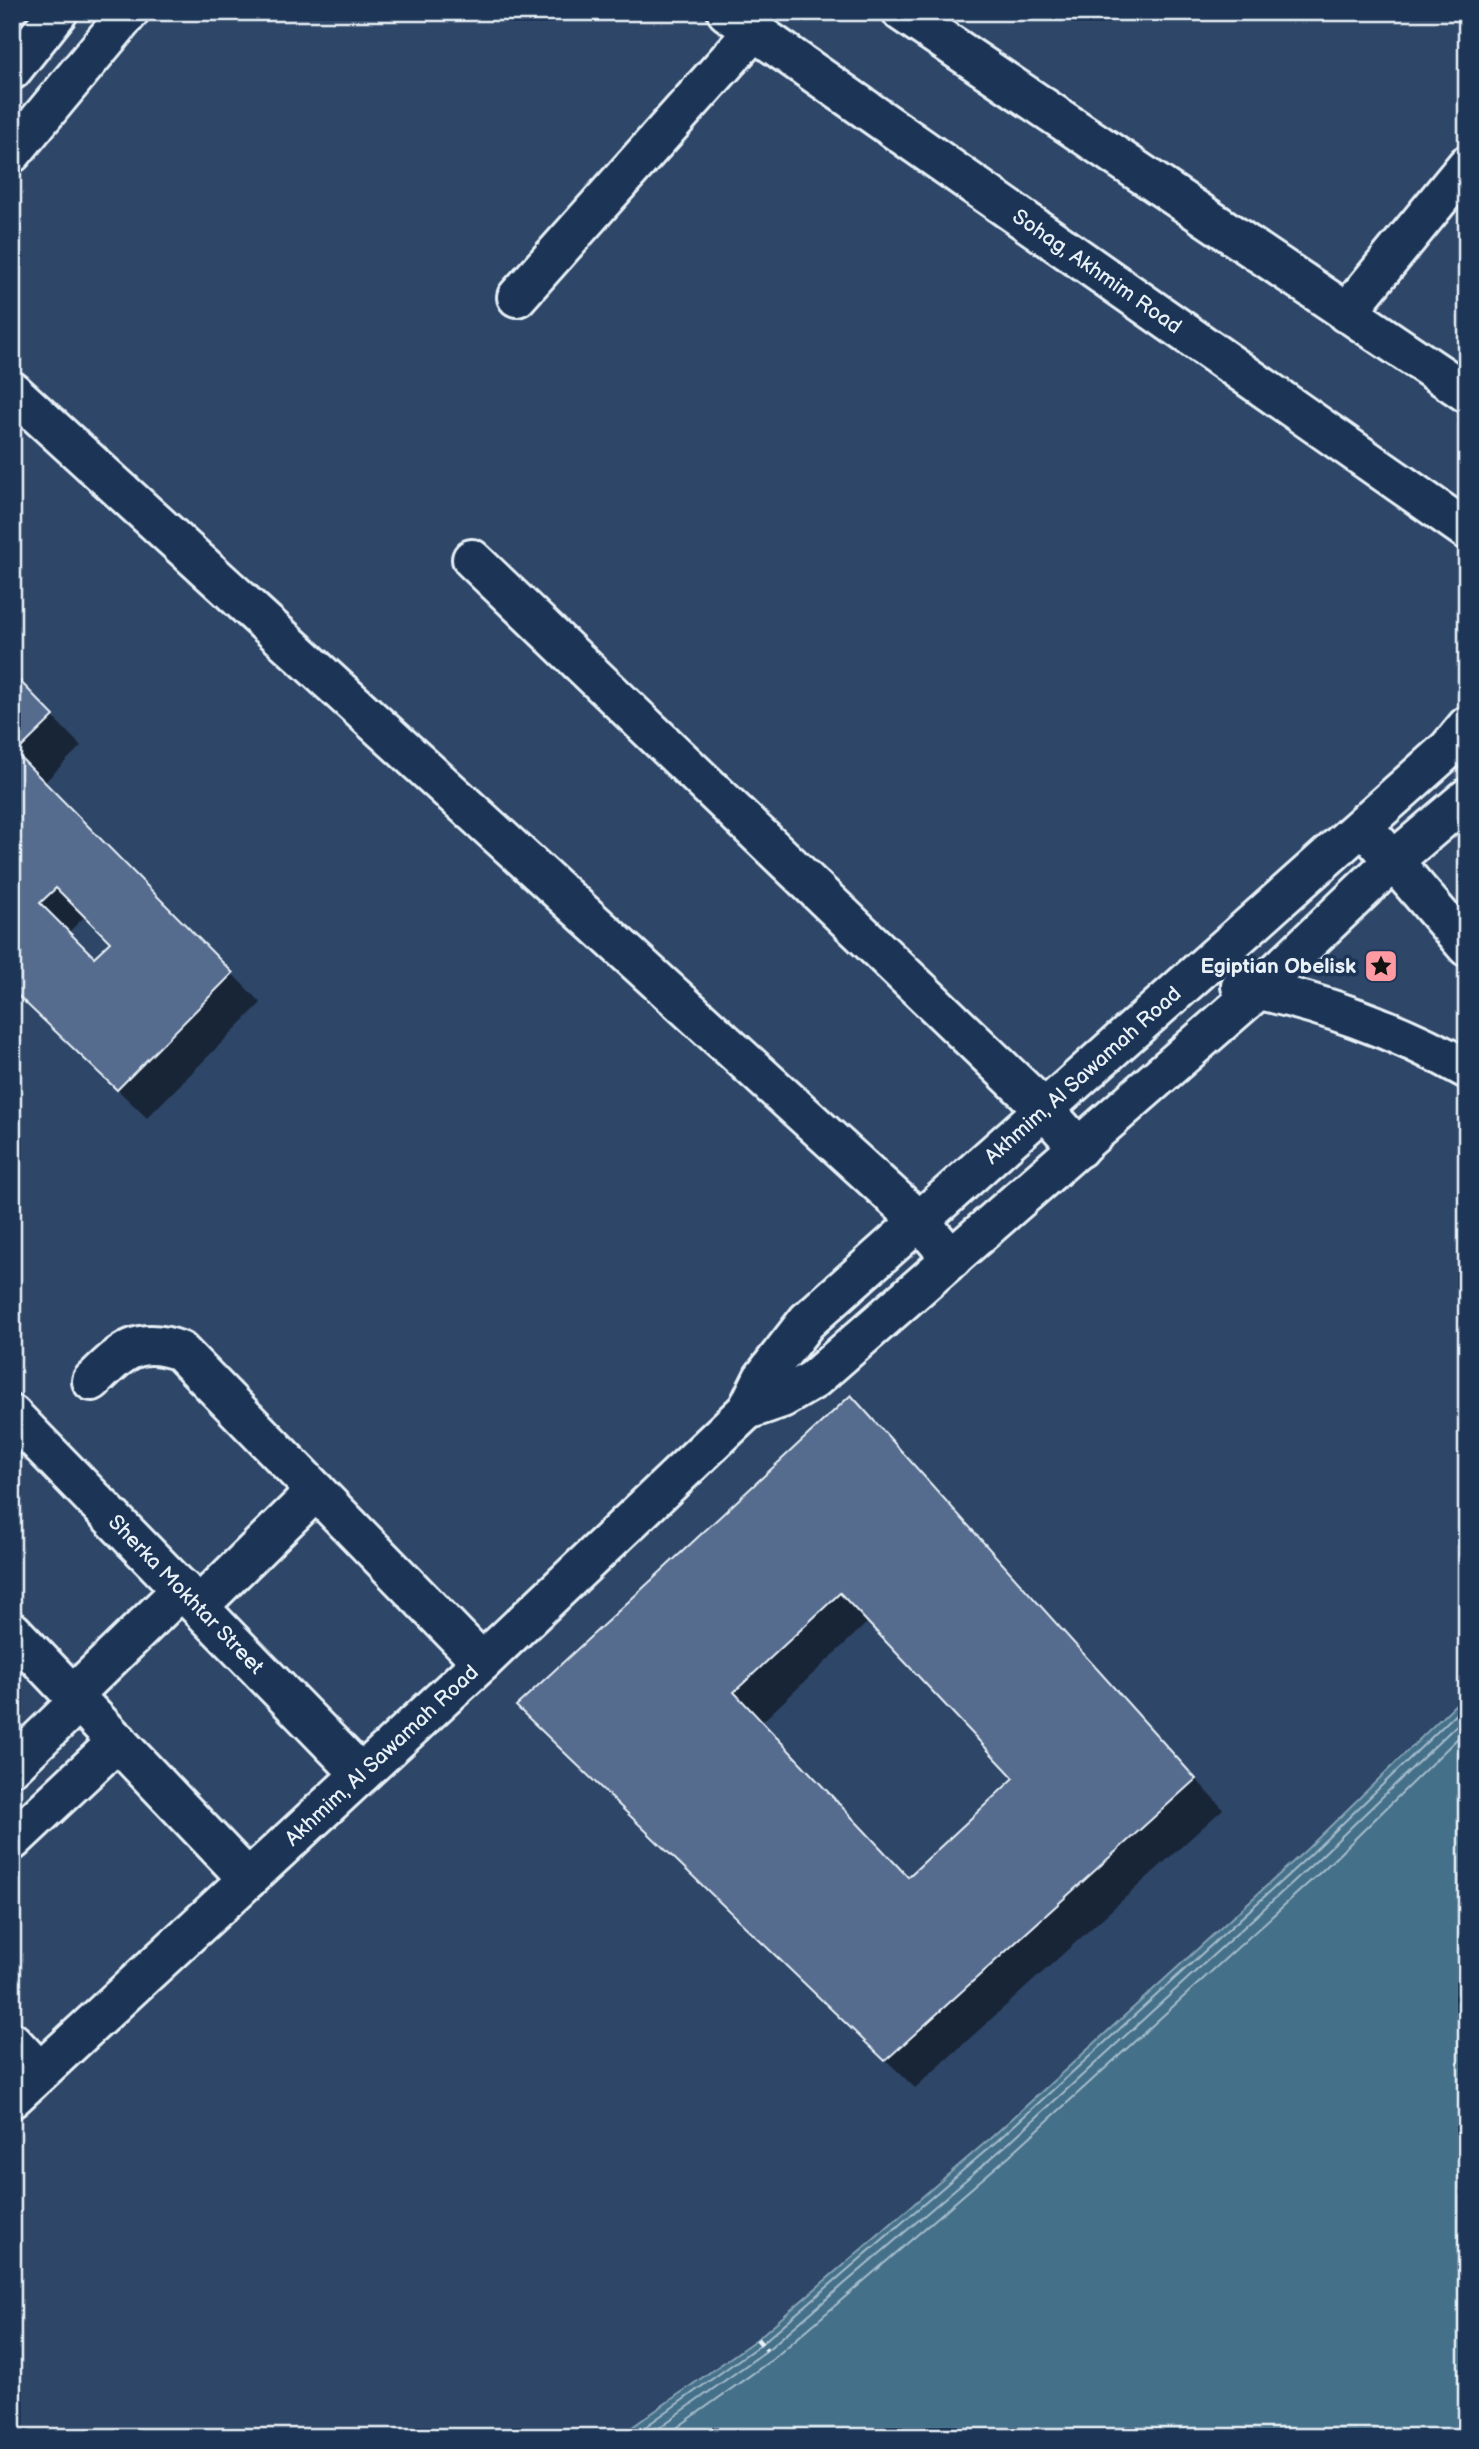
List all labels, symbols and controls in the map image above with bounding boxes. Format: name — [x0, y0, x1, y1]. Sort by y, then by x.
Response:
street label: Sohag, Akhmim Road — [1008, 203, 1187, 339]
place icon: Egiptian Obelisk — [1362, 947, 1400, 985]
place label: Egiptian Obelisk — [1200, 954, 1356, 979]
street label: Akhmim, Al Sawamah Road — [979, 981, 1186, 1169]
street label: Sherka Mokhtar Street — [103, 1509, 270, 1679]
street label: Akhmim, Al Sawamah Road — [280, 1660, 483, 1851]

